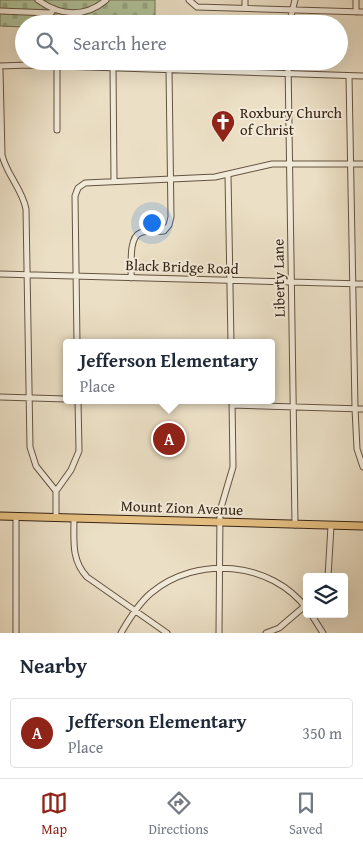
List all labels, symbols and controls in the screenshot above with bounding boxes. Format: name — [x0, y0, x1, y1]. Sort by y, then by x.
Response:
search box — [15, 15, 348, 70]
icon: search — [33, 29, 61, 57]
text: Search here — [73, 29, 167, 57]
place label: Roxbury Church of Christ — [240, 102, 343, 140]
church icon: Roxbury Church of Christ — [210, 109, 236, 143]
your location — [139, 210, 165, 236]
street label: Liberty Lane — [267, 239, 290, 317]
street label: Black Bridge Road — [125, 254, 239, 279]
popup — [63, 339, 275, 404]
text: Jefferson Elementary — [80, 346, 258, 374]
text: Place — [80, 374, 115, 398]
pin: A — [153, 420, 185, 458]
street label: Mount Zion Avenue — [120, 495, 244, 520]
map controls — [303, 573, 348, 618]
button: layers — [303, 573, 348, 618]
text: Nearby — [20, 650, 87, 681]
text: Jefferson Elementary — [68, 707, 247, 735]
text: A — [32, 721, 42, 745]
text: 350 m — [302, 721, 342, 745]
text: Place — [68, 735, 103, 759]
tab: Map — [40, 789, 68, 839]
tab: Directions — [148, 789, 209, 839]
tab: Saved — [289, 789, 323, 839]

